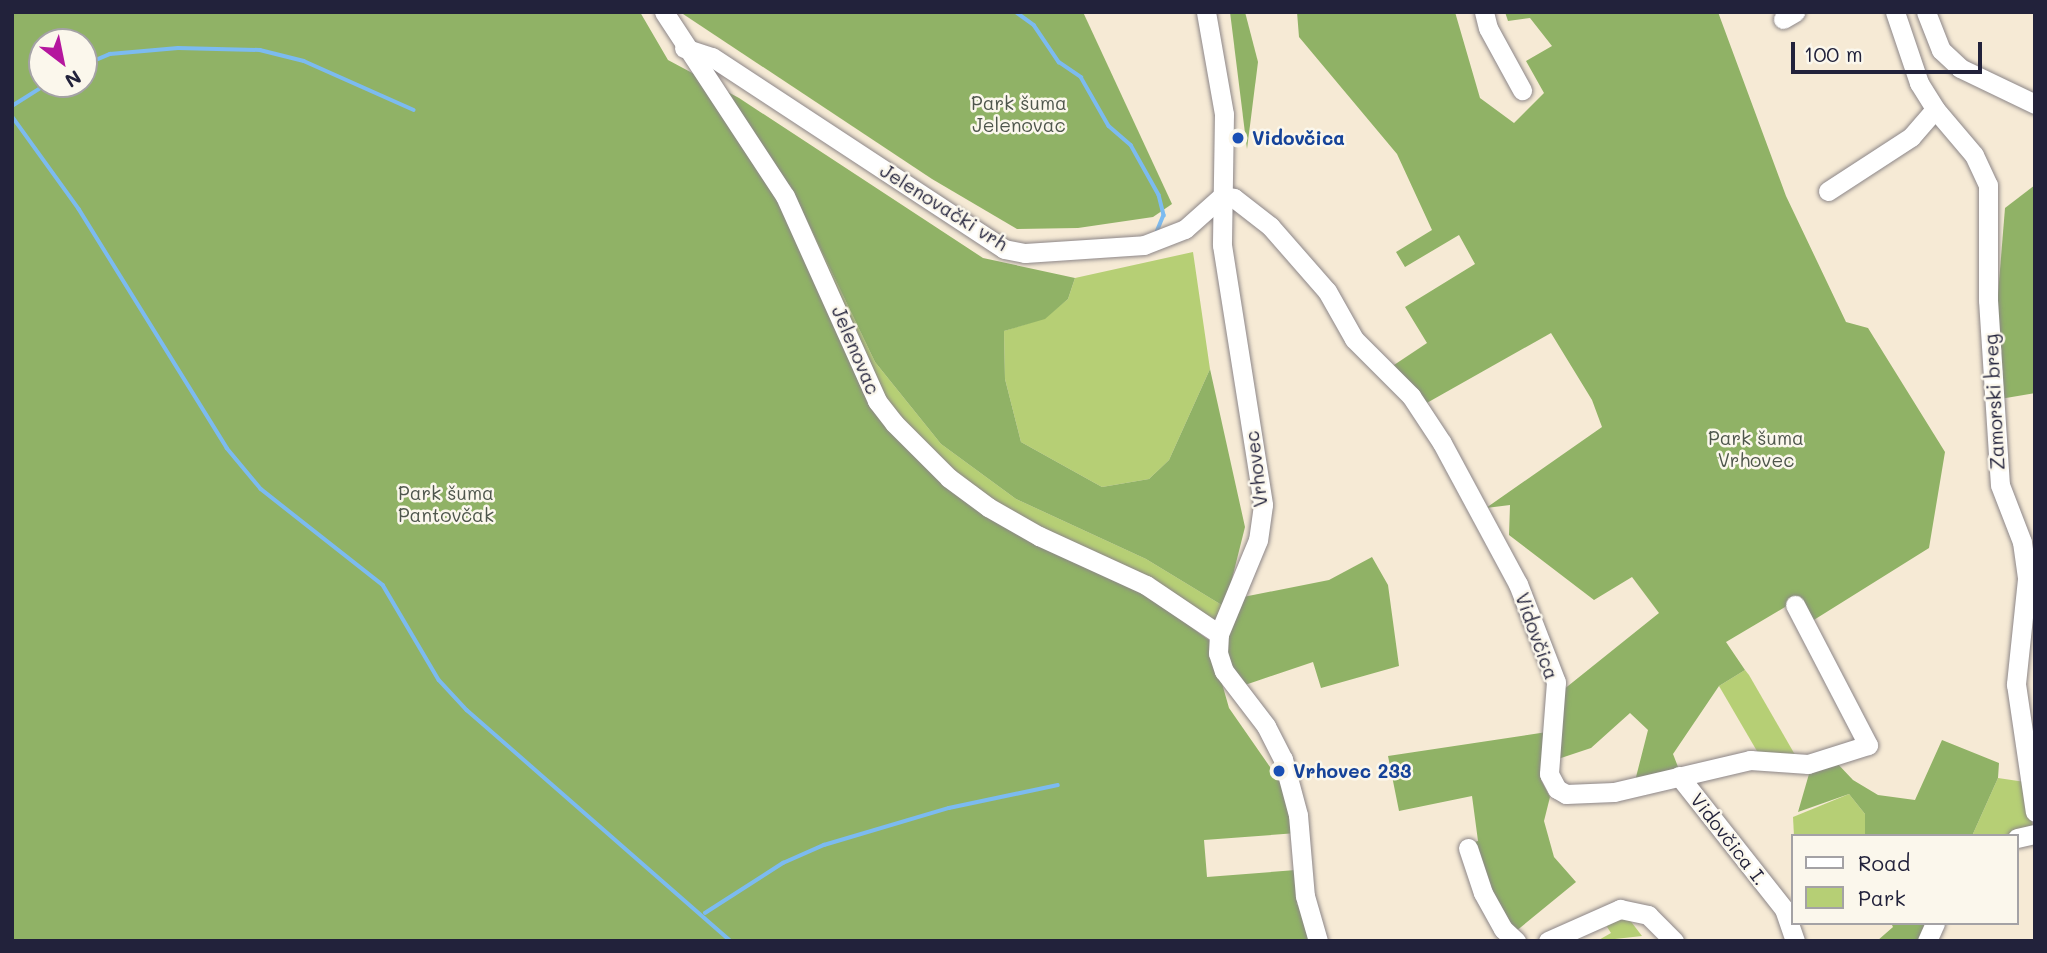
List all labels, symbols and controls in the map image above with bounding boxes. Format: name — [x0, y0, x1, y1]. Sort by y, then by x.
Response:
north arrow — [28, 28, 98, 98]
scale bar — [1795, 28, 1986, 72]
text: 100 m — [1804, 40, 1863, 67]
text: N — [61, 65, 86, 94]
park label: Park šuma Jelenovac — [971, 92, 1067, 136]
place label: Vidovčica — [1252, 127, 1345, 149]
marker: Vidovčica — [1230, 130, 1246, 146]
street label: Jelenovački vrh — [876, 159, 1012, 255]
street label: Jelenovac — [827, 302, 885, 398]
street label: Zamorski breg — [1979, 333, 2009, 471]
park label: Park šuma Vrhovec — [1708, 427, 1804, 471]
street label: Vrhovec — [1240, 430, 1272, 508]
park label: Park šuma Pantovčak — [398, 482, 494, 526]
street label: Vidovčica — [1511, 590, 1563, 682]
place label: Vrhovec 233 — [1293, 760, 1411, 782]
marker: Vrhovec 233 — [1271, 763, 1287, 779]
street label: Vidovčica I. — [1686, 788, 1772, 890]
legend — [1792, 834, 2019, 925]
text: Road — [1858, 849, 1910, 876]
text: Park — [1858, 884, 1906, 911]

